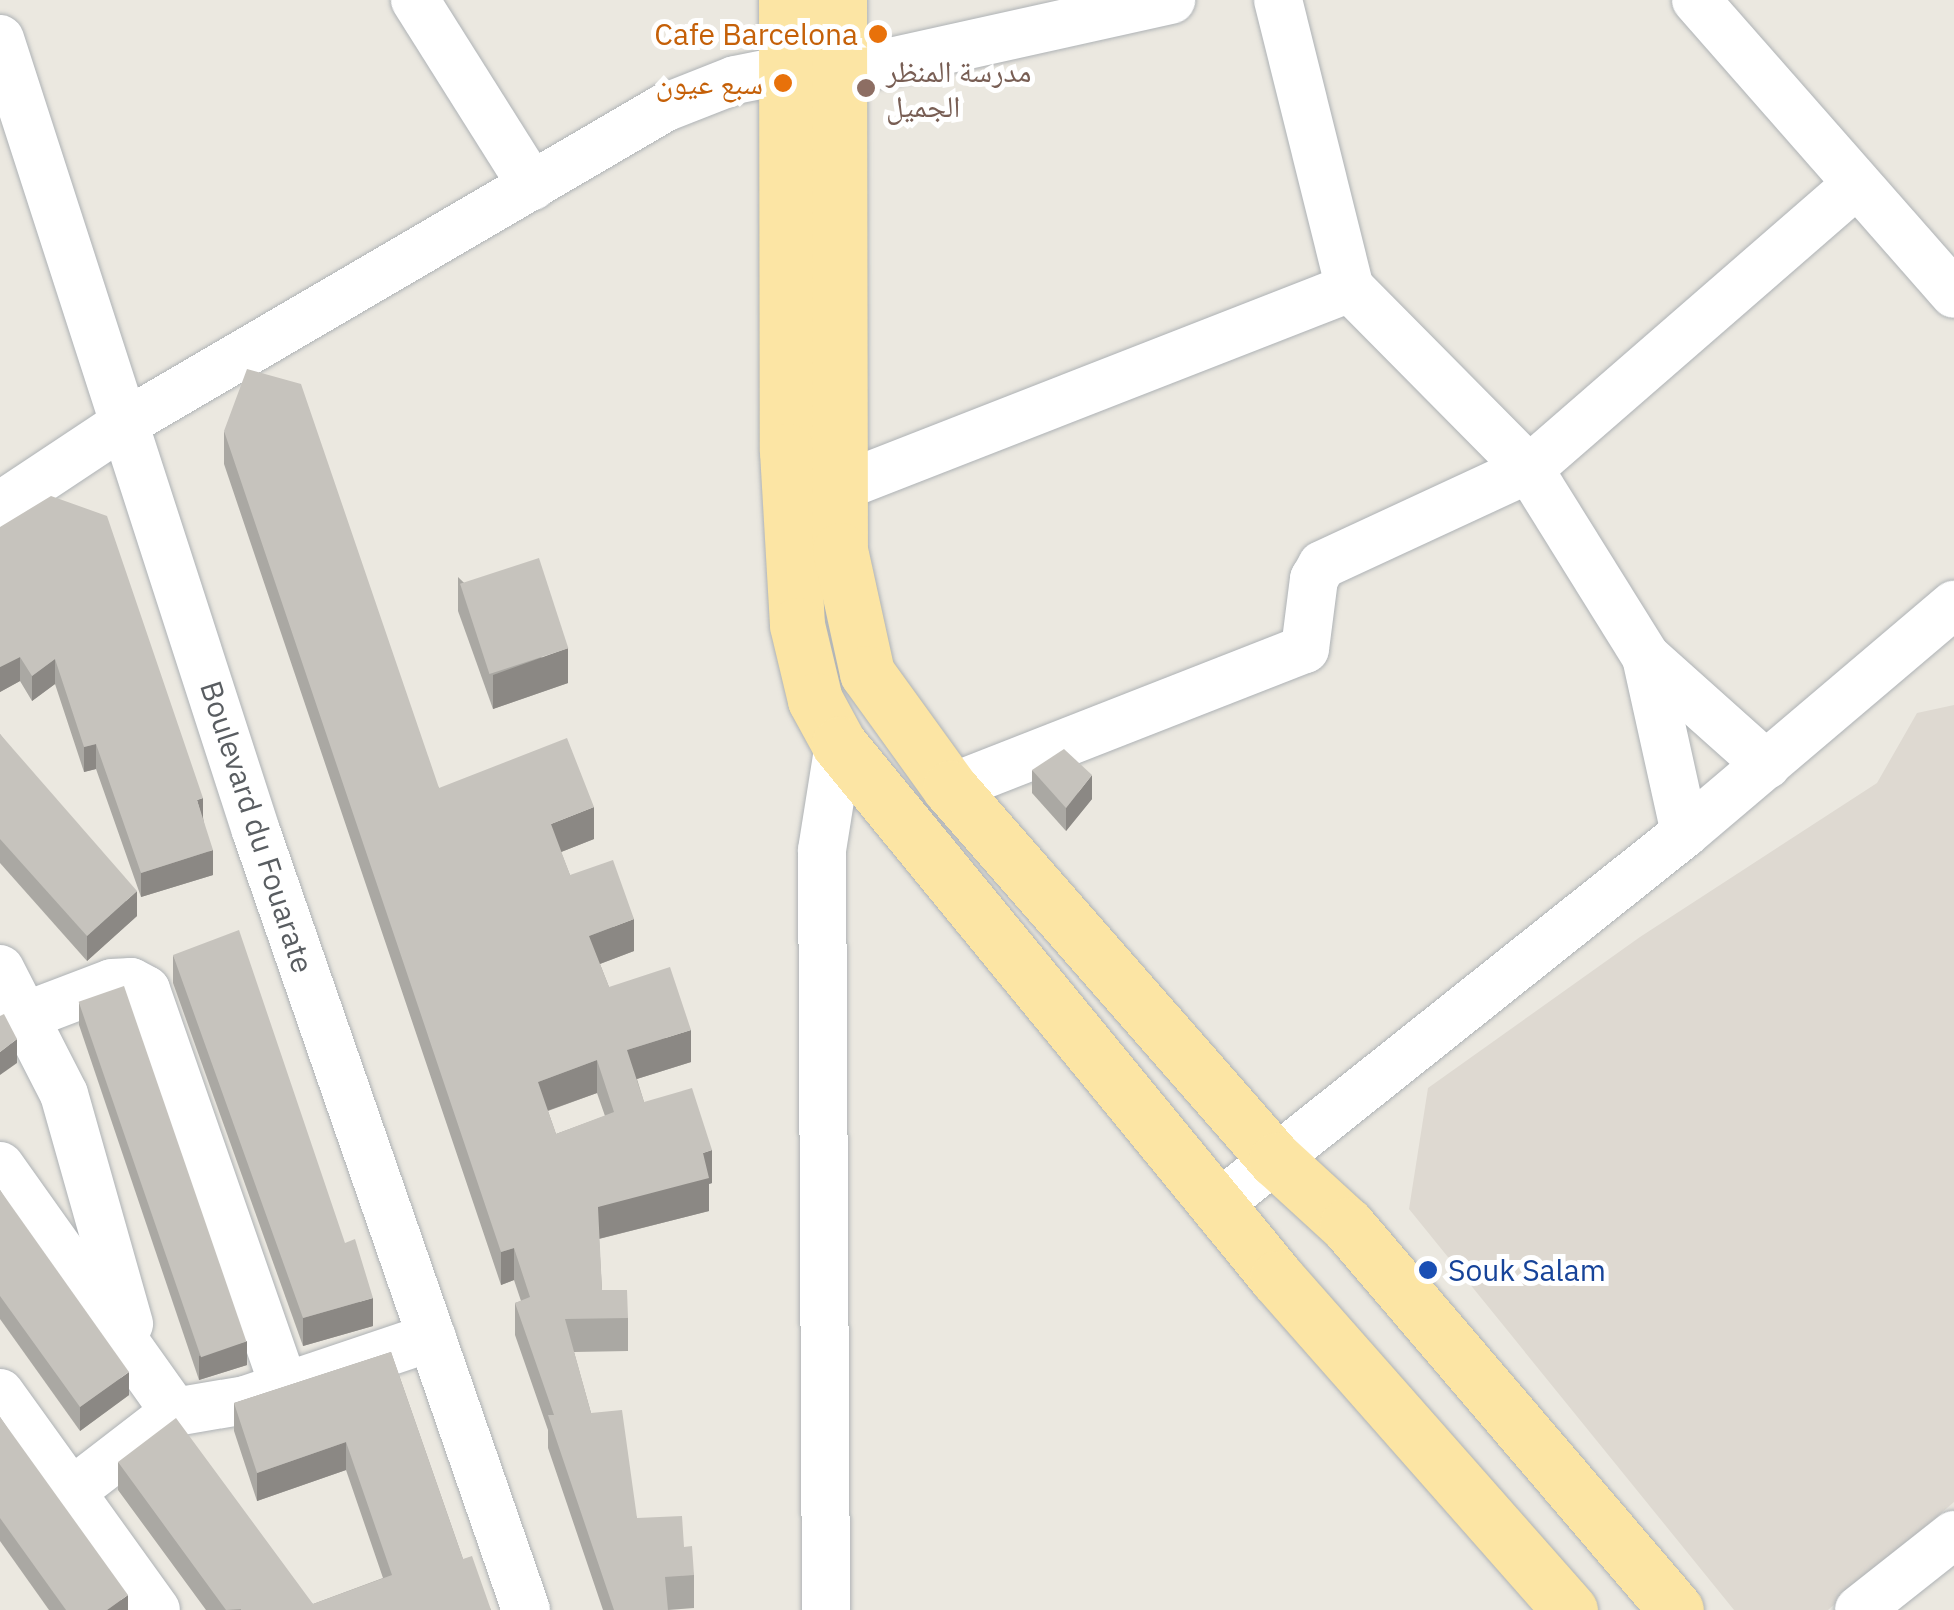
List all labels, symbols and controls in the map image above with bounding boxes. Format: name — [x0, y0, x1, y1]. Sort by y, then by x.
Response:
place label: Cafe Barcelona — [654, 16, 858, 52]
marker: Cafe Barcelona — [867, 23, 889, 45]
place label: مدرسة المنظر الجميل — [886, 53, 1031, 124]
place label: سبع عيون — [656, 65, 763, 101]
marker: سبع عيون — [772, 72, 794, 94]
marker: مدرسة المنظر الجميل — [855, 77, 877, 99]
street label: Boulevard du Fouarate — [193, 676, 321, 978]
place label: Souk Salam — [1448, 1252, 1606, 1288]
marker: Souk Salam — [1417, 1259, 1439, 1281]

